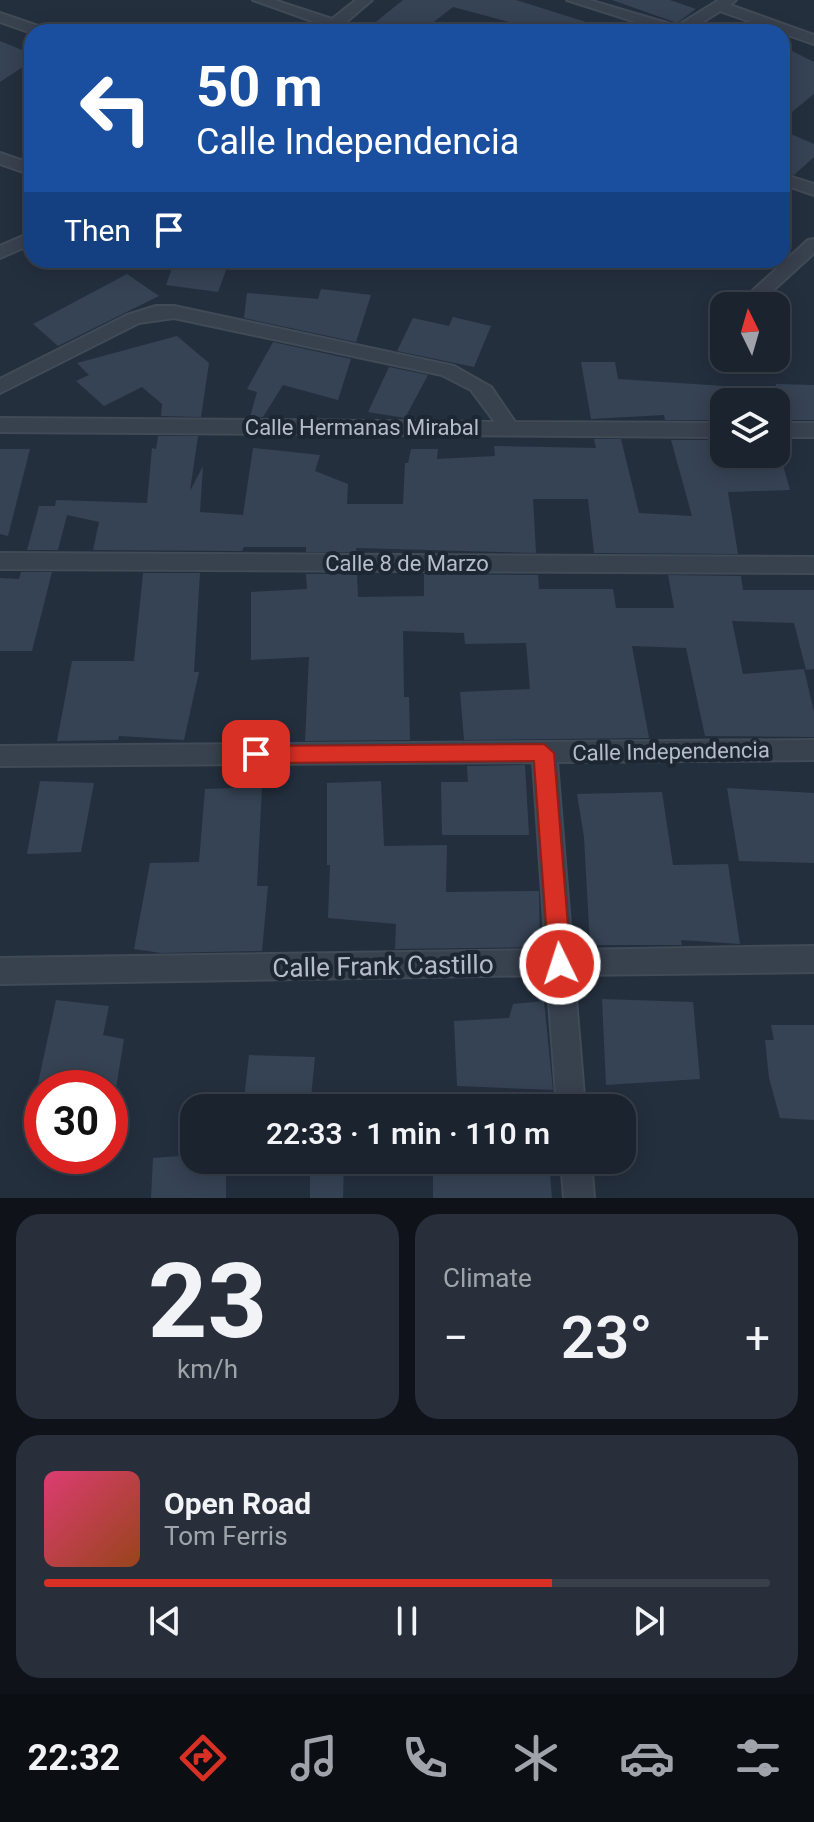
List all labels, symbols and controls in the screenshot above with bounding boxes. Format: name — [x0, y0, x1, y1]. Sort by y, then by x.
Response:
text: 50 m — [196, 54, 323, 120]
icon: left — [64, 56, 168, 160]
text: Calle Independencia — [196, 121, 519, 163]
icon: arrive — [147, 208, 191, 252]
text: Then — [64, 213, 131, 248]
north arrow — [710, 292, 790, 372]
map controls — [710, 292, 790, 468]
button: layers — [710, 388, 790, 468]
street label: Calle Hermanas Mirabal — [245, 415, 479, 440]
street label: Calle 8 de Marzo — [325, 551, 489, 576]
pin — [222, 720, 290, 788]
icon: arrive — [234, 732, 278, 776]
street label: Calle Independencia — [572, 737, 770, 766]
position arrow — [518, 922, 602, 1006]
street label: Calle Frank Castillo — [272, 949, 494, 983]
speed limit sign: 30 — [24, 1070, 128, 1174]
text: 22:33 · 1 min · 110 m — [266, 1116, 550, 1151]
text: 23 — [148, 1241, 267, 1362]
text: Climate — [443, 1263, 532, 1293]
text: 23° — [561, 1302, 652, 1373]
text: − — [443, 1312, 468, 1364]
text: + — [745, 1312, 770, 1364]
text: km/h — [177, 1354, 238, 1384]
text: Open Road — [164, 1486, 311, 1521]
text: Tom Ferris — [164, 1521, 288, 1551]
icon: previous — [143, 1599, 187, 1643]
icon: pause — [385, 1599, 429, 1643]
icon: next — [627, 1599, 671, 1643]
icon: directions — [175, 1730, 231, 1786]
icon: music — [286, 1730, 342, 1786]
icon: phone — [397, 1730, 453, 1786]
icon: climate — [508, 1730, 564, 1786]
icon: car — [619, 1730, 675, 1786]
icon: filters — [730, 1730, 786, 1786]
text: 22:32 — [28, 1737, 120, 1779]

